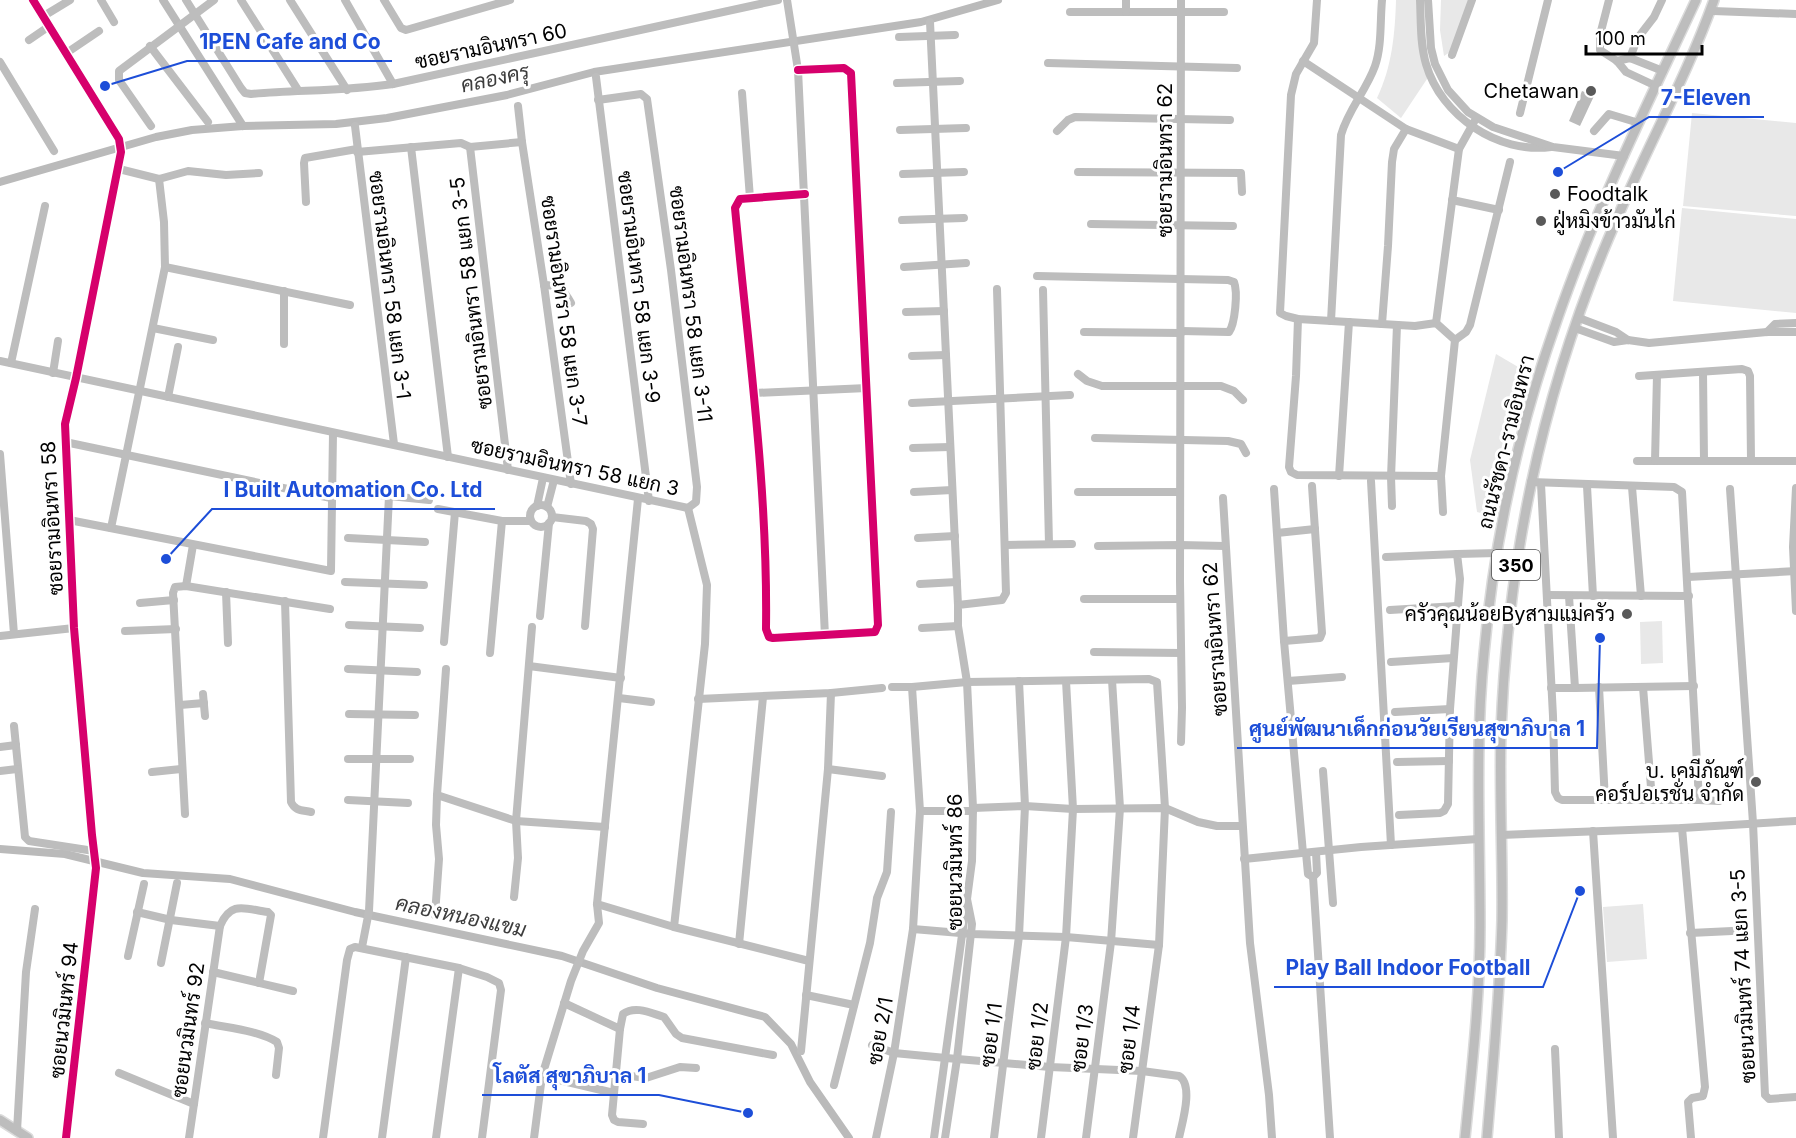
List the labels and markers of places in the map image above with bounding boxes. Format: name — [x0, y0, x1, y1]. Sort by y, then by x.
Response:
callout: 1PEN Cafe and Co — [187, 22, 392, 61]
callout: 7-Eleven — [1649, 78, 1764, 117]
place label: Chetawan — [1484, 79, 1579, 103]
marker: Chetawan — [1584, 84, 1598, 98]
place label: Foodtalk — [1567, 182, 1648, 206]
marker: Foodtalk — [1548, 187, 1562, 201]
place label: ฝู่หมิงข้าวมันไก่ — [1553, 208, 1676, 236]
marker: ฝู่หมิงข้าวมันไก่ — [1534, 214, 1548, 228]
callout: I Built Automation Co. Ltd — [212, 470, 495, 509]
place label: ครัวคุณน้อยByสามแม่ครัว — [1405, 602, 1615, 628]
marker: ครัวคุณน้อยByสามแม่ครัว — [1620, 607, 1634, 621]
callout: ศูนย์พัฒนาเด็กก่อนวัยเรียนสุขาภิบาล 1 — [1237, 709, 1597, 748]
place label: บ. เคมีภัณฑ์ คอร์ปอเรชั่น จำกัด — [1595, 757, 1744, 806]
marker: บ. เคมีภัณฑ์ คอร์ปอเรชั่น จำกัด — [1749, 775, 1763, 789]
callout: Play Ball Indoor Football — [1274, 948, 1543, 987]
callout: โลตัส สุขาภิบาล 1 — [482, 1056, 659, 1095]

